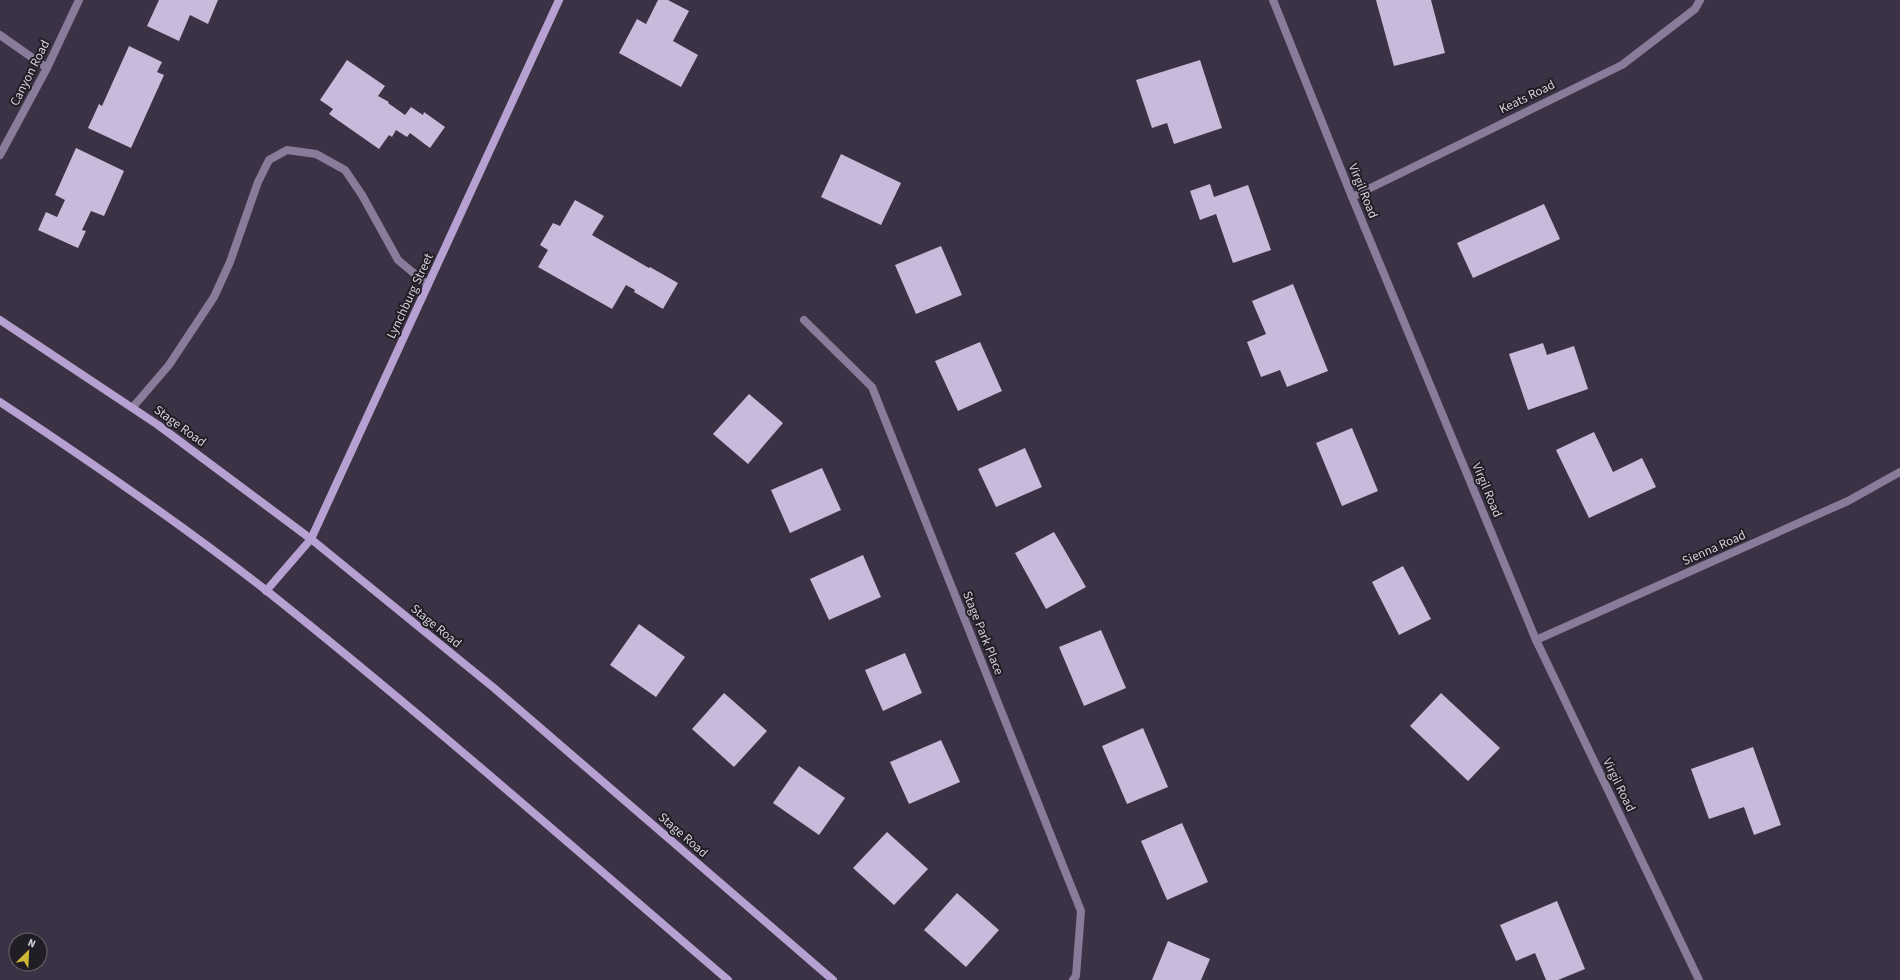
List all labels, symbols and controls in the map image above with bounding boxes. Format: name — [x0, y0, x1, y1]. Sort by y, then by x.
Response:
street label: Canyon Road — [6, 37, 54, 109]
street label: Keats Road — [1496, 76, 1558, 118]
street label: Virgil Road — [1344, 161, 1382, 221]
street label: Lynchburg Street — [382, 250, 438, 342]
street label: Stage Road — [150, 401, 210, 451]
street label: Virgil Road — [1467, 460, 1507, 520]
street label: Sienna Road — [1679, 526, 1749, 570]
street label: Stage Park Place — [958, 588, 1008, 678]
street label: Stage Road — [407, 600, 465, 652]
street label: Virgil Road — [1598, 755, 1640, 815]
street label: Stage Road — [654, 808, 712, 862]
north arrow — [8, 932, 48, 972]
text: N — [25, 935, 38, 952]

